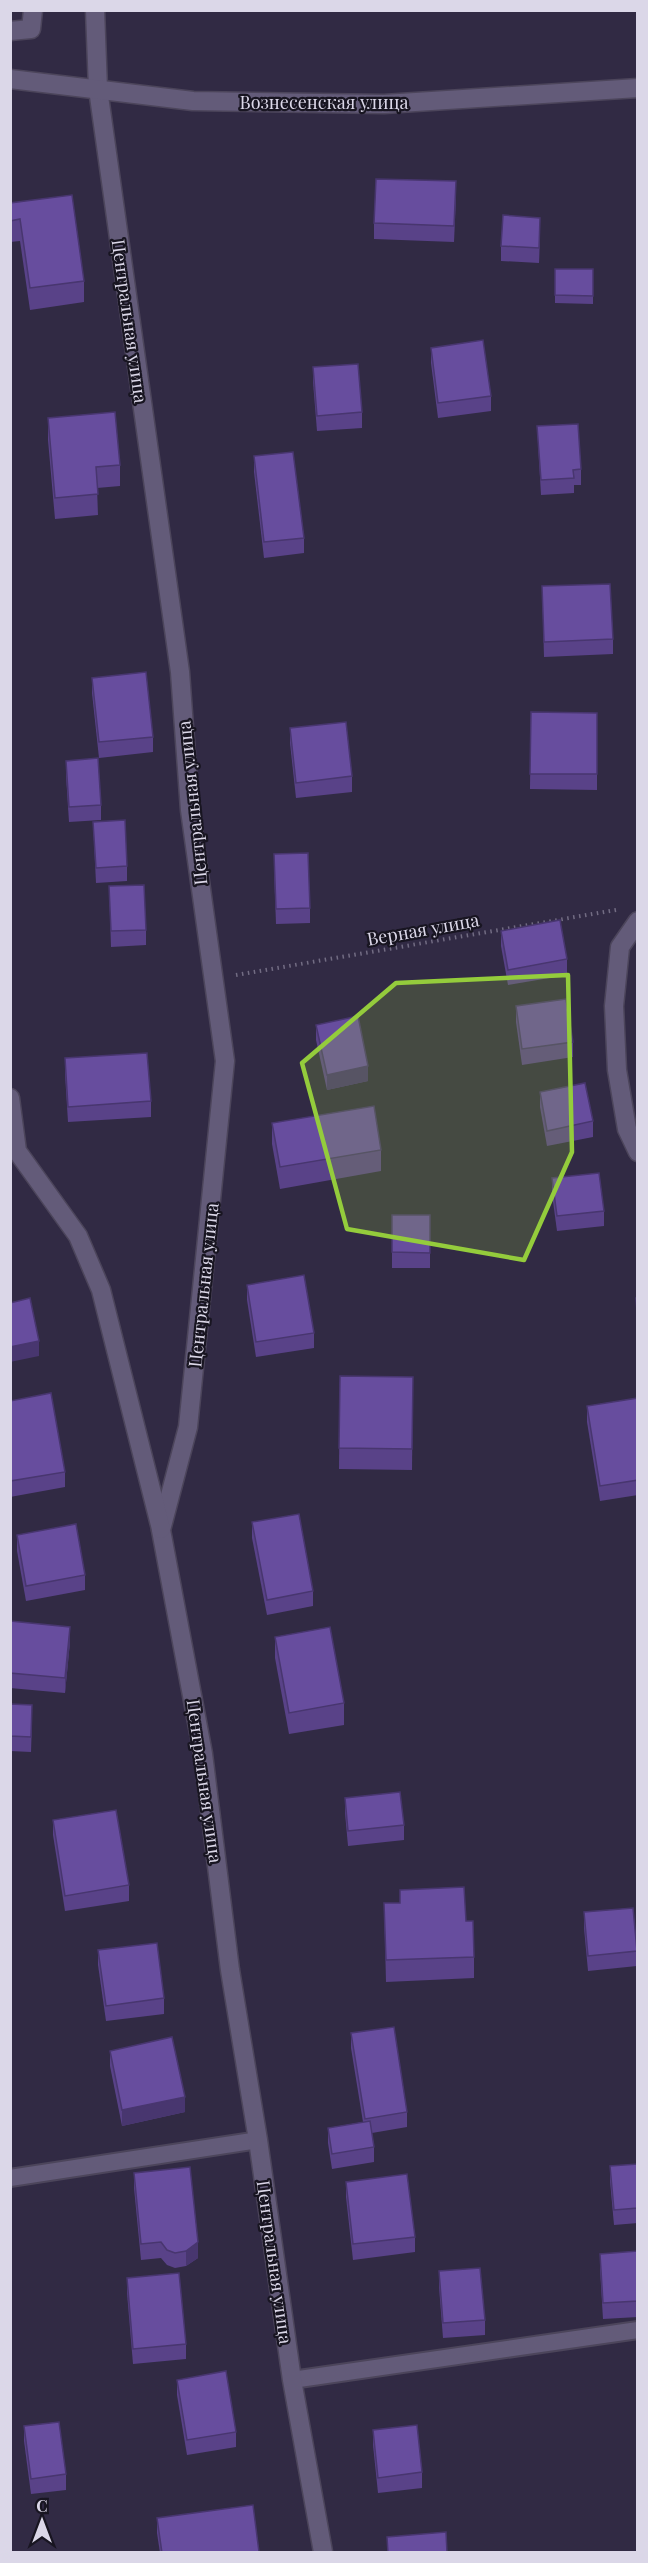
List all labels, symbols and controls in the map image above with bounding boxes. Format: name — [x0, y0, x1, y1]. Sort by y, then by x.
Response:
street label: Вознесенская улица — [239, 90, 409, 114]
street label: Центральная улица — [107, 238, 153, 405]
street label: Центральная улица — [171, 720, 213, 886]
street label: Верная улица — [365, 907, 481, 951]
street label: Центральная улица — [182, 1202, 224, 1368]
street label: Центральная улица — [182, 1698, 228, 1865]
street label: Центральная улица — [252, 2179, 298, 2346]
north arrow — [12, 2491, 72, 2551]
text: С — [36, 2495, 48, 2516]

